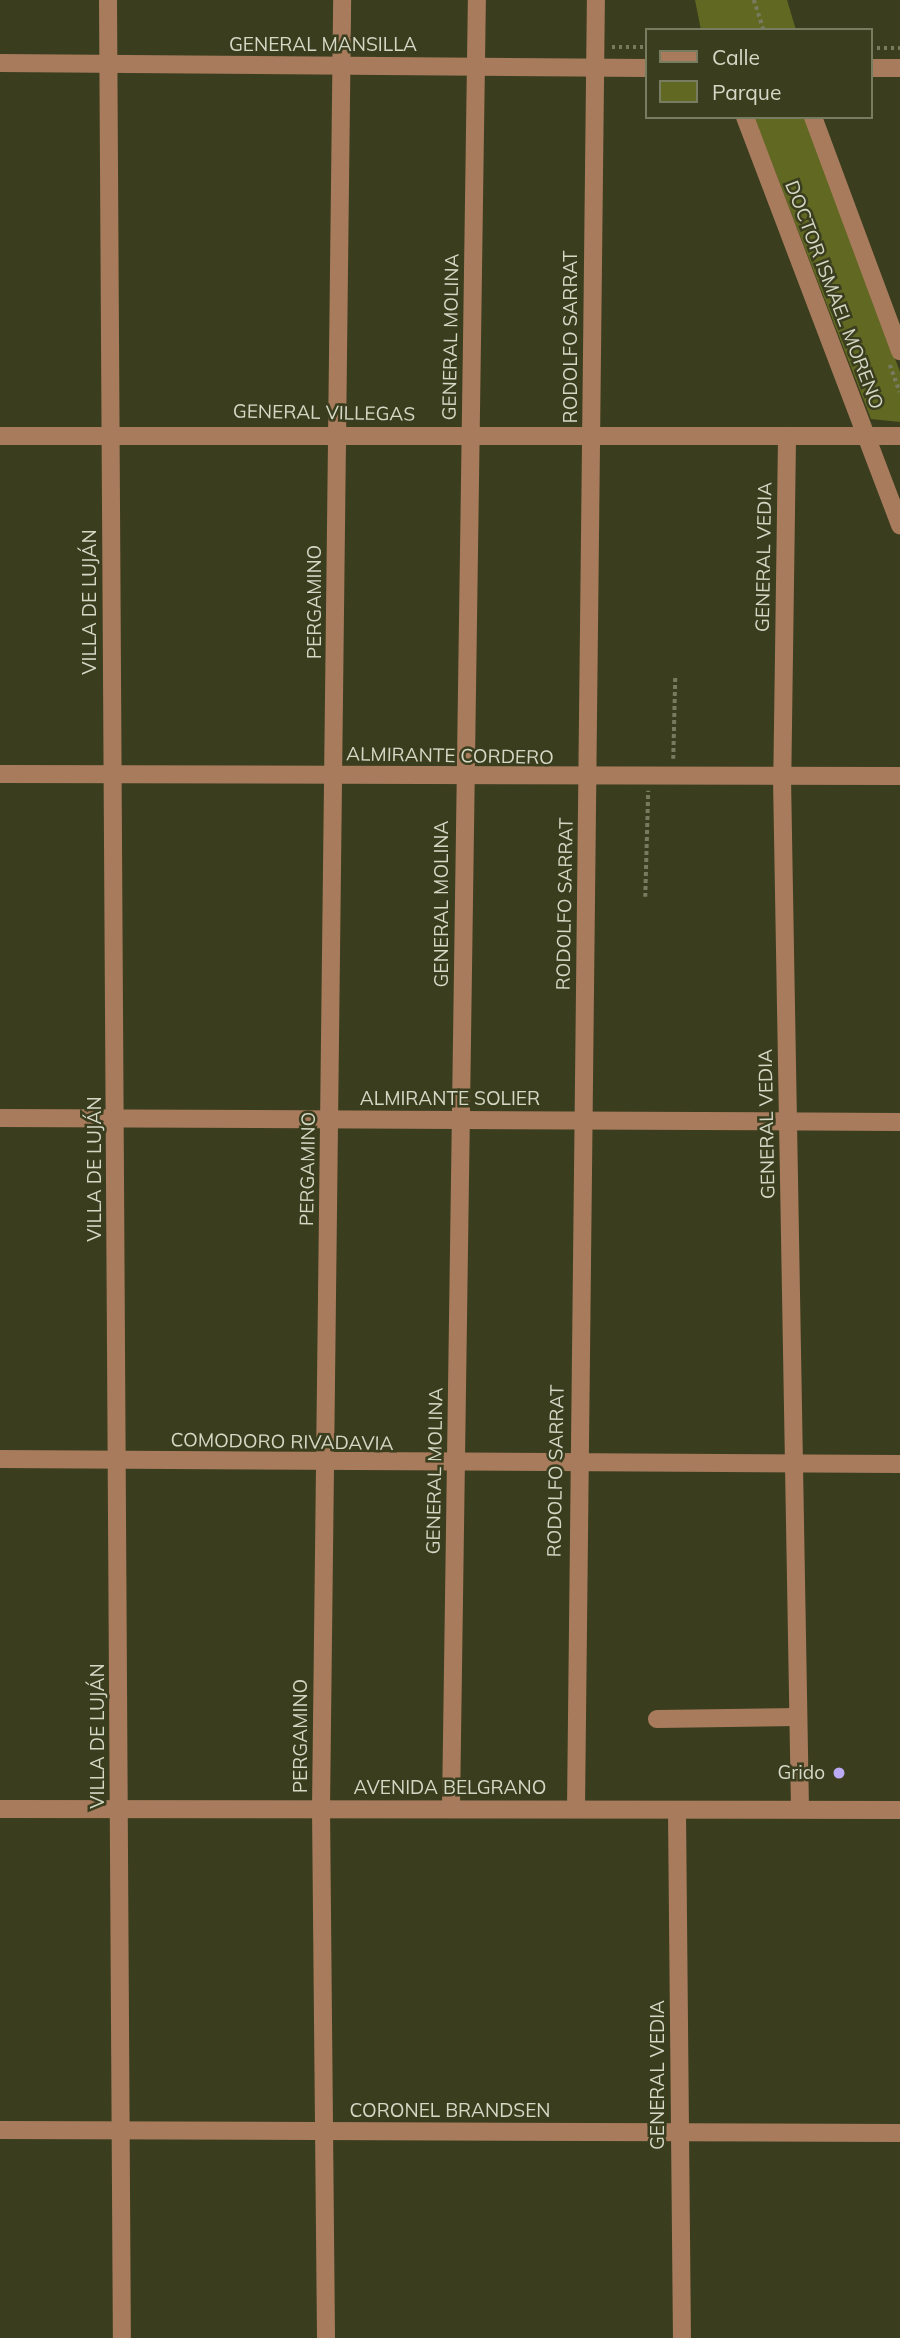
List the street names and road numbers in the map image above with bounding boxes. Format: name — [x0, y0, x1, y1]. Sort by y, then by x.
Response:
street label: GENERAL MANSILLA — [229, 34, 417, 56]
street label: DOCTOR ISMAEL MORENO — [780, 178, 888, 412]
street label: RODOLFO SARRAT — [560, 251, 582, 423]
street label: GENERAL MOLINA — [438, 253, 464, 421]
street label: GENERAL VILLEGAS — [233, 400, 415, 426]
street label: GENERAL VEDIA — [751, 482, 777, 632]
street label: VILLA DE LUJÁN — [79, 529, 101, 675]
street label: PERGAMINO — [304, 545, 326, 659]
street label: ALMIRANTE CORDERO — [346, 743, 554, 769]
street label: RODOLFO SARRAT — [552, 817, 578, 991]
street label: GENERAL MOLINA — [431, 820, 453, 988]
street label: GENERAL VEDIA — [754, 1049, 780, 1199]
street label: ALMIRANTE SOLIER — [360, 1088, 540, 1110]
street label: VILLA DE LUJÁN — [84, 1096, 106, 1242]
street label: PERGAMINO — [296, 1112, 320, 1226]
street label: RODOLFO SARRAT — [543, 1384, 569, 1558]
street label: GENERAL MOLINA — [422, 1387, 448, 1555]
street label: COMODORO RIVADAVIA — [170, 1429, 394, 1455]
street label: VILLA DE LUJÁN — [87, 1663, 109, 1809]
street label: PERGAMINO — [290, 1679, 312, 1793]
street label: AVENIDA BELGRANO — [354, 1777, 546, 1799]
street label: GENERAL VEDIA — [647, 2000, 669, 2150]
street label: CORONEL BRANDSEN — [349, 2100, 551, 2122]

